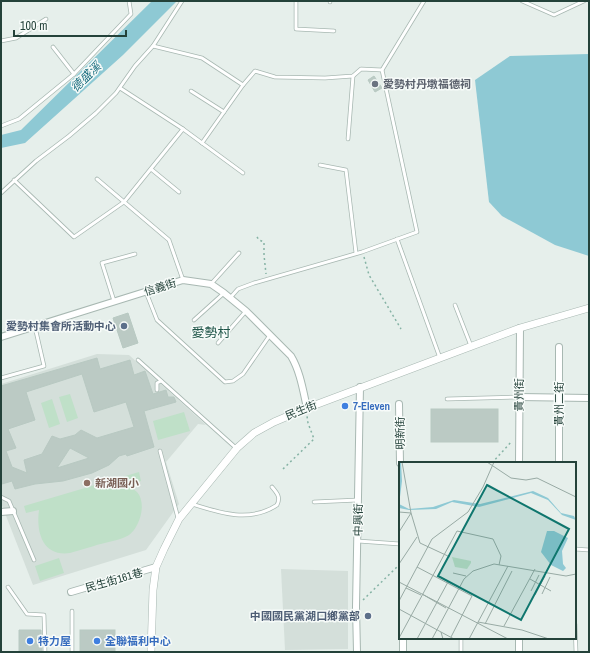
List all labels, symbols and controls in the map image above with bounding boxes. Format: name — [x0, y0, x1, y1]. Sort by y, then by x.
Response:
scale bar — [14, 12, 126, 38]
text: 100 m — [20, 18, 47, 34]
water label: 德盛溪 — [67, 57, 106, 95]
place label: 愛勢村丹墩福德祠 — [383, 77, 471, 91]
marker: 愛勢村丹墩福德祠 — [370, 79, 380, 89]
street label: 信義街 — [142, 275, 178, 299]
place label: 愛勢村集會所活動中心 — [6, 319, 116, 333]
marker: 愛勢村集會所活動中心 — [119, 321, 129, 331]
district label: 愛勢村 — [191, 324, 231, 341]
street label: 貴州街 — [512, 379, 526, 412]
street label: 貴州二街 — [552, 382, 566, 426]
street label: 民生街 — [283, 397, 319, 423]
place label: 7-Eleven — [353, 399, 390, 413]
marker: 7-Eleven — [340, 401, 350, 411]
street label: 明新街 — [393, 416, 407, 450]
inset map — [399, 462, 576, 639]
place label: 新湖國小 — [95, 476, 139, 490]
marker: 新湖國小 — [82, 478, 92, 488]
street label: 中興街 — [351, 503, 365, 537]
street label: 民生街161巷 — [84, 565, 144, 595]
place label: 中國國民黨湖口鄉黨部 — [250, 609, 360, 623]
marker: 中國國民黨湖口鄉黨部 — [363, 611, 373, 621]
place label: 特力屋 — [38, 634, 71, 648]
place label: 全聯福利中心 — [105, 634, 171, 648]
marker: 特力屋 — [25, 636, 35, 646]
marker: 全聯福利中心 — [92, 636, 102, 646]

